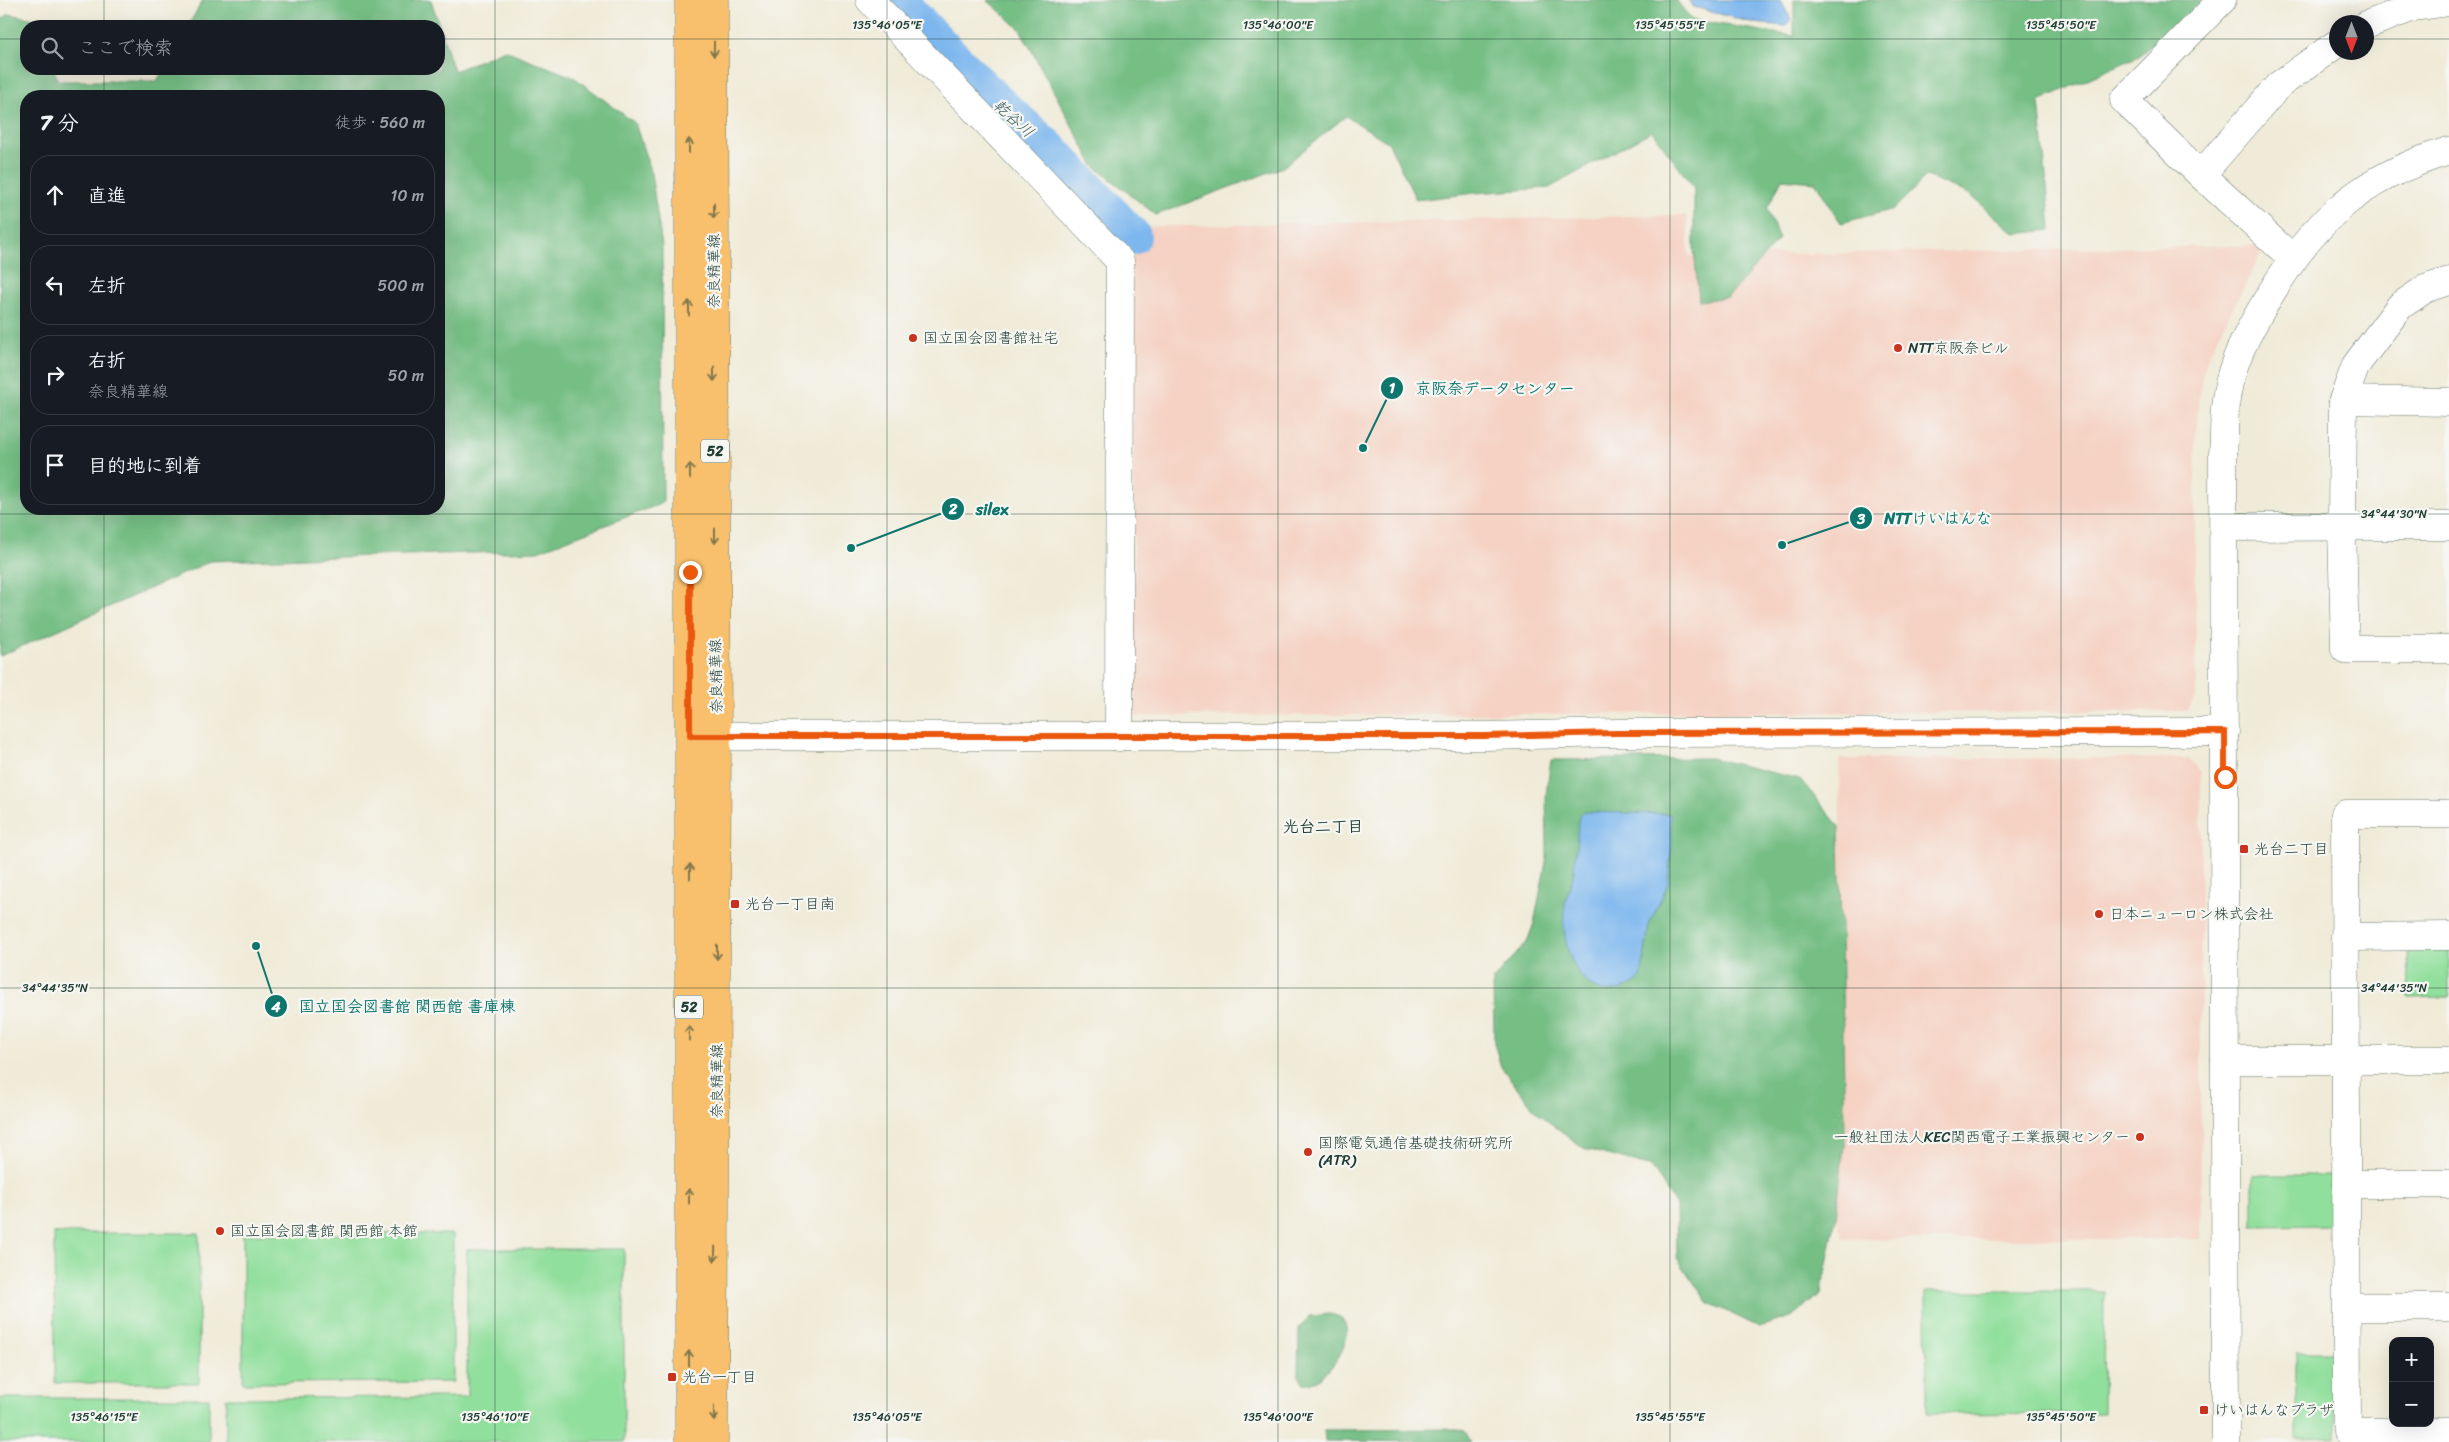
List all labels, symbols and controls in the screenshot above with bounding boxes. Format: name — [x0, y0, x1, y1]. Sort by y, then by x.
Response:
text: 135°46'05"E — [852, 14, 923, 36]
text: 135°46'00"E — [1243, 14, 1314, 36]
text: 135°45'55"E — [1635, 14, 1706, 36]
text: 135°45'50"E — [2026, 14, 2097, 36]
north arrow — [2329, 15, 2374, 60]
search box — [20, 20, 445, 75]
text: ここで検索 — [78, 31, 173, 64]
icon: search — [38, 34, 66, 62]
one-way arrow — [709, 40, 719, 56]
water label: 乾谷川 — [986, 92, 1041, 145]
text: 7 分 — [40, 104, 78, 142]
text: 徒歩 · 560 m — [335, 108, 425, 137]
one-way arrow — [684, 138, 694, 154]
text: 直進 — [88, 179, 126, 212]
icon: ahead — [41, 181, 69, 209]
text: 10 m — [391, 181, 424, 210]
one-way arrow — [709, 202, 719, 219]
street label: 奈良精華線 — [701, 233, 727, 309]
text: 左折 — [88, 269, 126, 302]
icon: left — [41, 271, 69, 299]
text: 500 m — [378, 271, 424, 300]
one-way arrow — [684, 300, 694, 316]
place label: 国立国会図書館社宅 — [923, 325, 1058, 351]
marker: 国立国会図書館社宅 — [907, 332, 919, 344]
place label: NTT京阪奈ビル — [1908, 335, 2009, 361]
marker: NTT京阪奈ビル — [1892, 342, 1904, 354]
text: 右折 — [88, 344, 126, 377]
icon: right — [41, 361, 69, 389]
text: 50 m — [388, 361, 424, 390]
one-way arrow — [709, 365, 719, 381]
callout: 京阪奈データセンター — [1380, 373, 1585, 404]
text: 京阪奈データセンター — [1415, 374, 1575, 403]
text: 1 — [1389, 375, 1396, 401]
text: 奈良精華線 — [88, 377, 168, 406]
road number: 52 — [701, 440, 729, 462]
text: 目的地に到着 — [88, 449, 202, 482]
icon: arrive — [41, 451, 69, 479]
one-way arrow — [685, 463, 695, 479]
callout: silex — [941, 493, 1019, 524]
text: silex — [975, 495, 1009, 524]
text: 2 — [948, 496, 958, 522]
callout: NTTけいはんな — [1849, 503, 2001, 534]
text: 34°44'30"N — [2361, 503, 2428, 525]
text: NTTけいはんな — [1883, 504, 1992, 533]
text: 3 — [1856, 506, 1866, 532]
one-way arrow — [710, 528, 720, 544]
route end — [679, 561, 702, 584]
street label: 奈良精華線 — [702, 638, 730, 714]
route start — [2214, 766, 2237, 789]
district label: 光台二丁目 — [1283, 812, 1363, 841]
place label: 光台二丁目 — [2254, 836, 2329, 862]
marker: 光台二丁目 — [2238, 843, 2250, 855]
one-way arrow — [685, 863, 695, 880]
place label: 光台一丁目南 — [745, 891, 835, 917]
marker: 光台一丁目南 — [729, 898, 741, 910]
place label: 日本ニューロン株式会社 — [2109, 901, 2273, 927]
marker: 日本ニューロン株式会社 — [2093, 908, 2105, 920]
one-way arrow — [712, 943, 722, 959]
text: 34°44'35"N — [22, 977, 89, 999]
text: 34°44'35"N — [2361, 977, 2428, 999]
callout: 国立国会図書館 関西館 書庫棟 — [263, 991, 525, 1022]
text: 国立国会図書館 関西館 書庫棟 — [299, 992, 516, 1021]
text: 4 — [270, 994, 281, 1020]
road number: 52 — [675, 996, 703, 1019]
one-way arrow — [684, 1026, 694, 1042]
street label: 奈良精華線 — [704, 1043, 730, 1119]
place label: 一般社団法人KEC関西電子工業振興センター — [1834, 1124, 2130, 1150]
place label: 国際電気通信基礎技術研究所 (ATR) — [1318, 1130, 1513, 1173]
marker: 一般社団法人KEC関西電子工業振興センター — [2134, 1131, 2146, 1143]
marker: 国際電気通信基礎技術研究所 (ATR) — [1302, 1146, 1314, 1158]
one-way arrow — [684, 1188, 694, 1204]
place label: 国立国会図書館 関西館 本館 — [230, 1218, 418, 1244]
marker: 国立国会図書館 関西館 本館 — [214, 1225, 226, 1237]
one-way arrow — [710, 1246, 720, 1262]
map controls — [2389, 1337, 2434, 1427]
button: + — [2389, 1337, 2434, 1382]
one-way arrow — [684, 1351, 694, 1367]
place label: 光台一丁目 — [682, 1364, 757, 1390]
marker: 光台一丁目 — [666, 1371, 678, 1383]
button: − — [2389, 1382, 2434, 1427]
place label: けいはんなプラザ — [2214, 1397, 2334, 1423]
marker: けいはんなプラザ — [2198, 1404, 2210, 1416]
text: 135°46'15"E — [70, 1406, 139, 1428]
text: 135°46'10"E — [461, 1406, 530, 1428]
one-way arrow — [709, 1406, 719, 1422]
text: 135°46'05"E — [852, 1406, 923, 1428]
text: 135°46'00"E — [1243, 1406, 1314, 1428]
text: 135°45'55"E — [1635, 1406, 1706, 1428]
text: 135°45'50"E — [2026, 1406, 2097, 1428]

